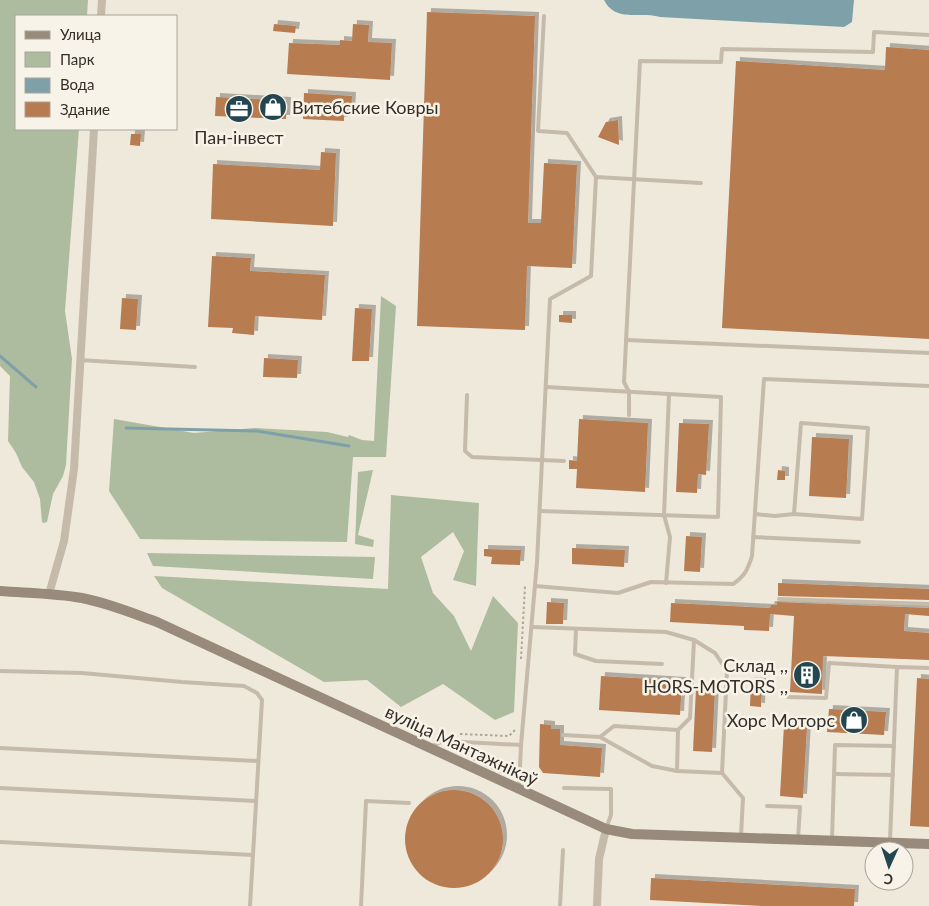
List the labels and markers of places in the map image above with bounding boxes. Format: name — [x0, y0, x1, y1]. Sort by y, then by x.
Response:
shop icon: Витебские Ковры — [258, 92, 288, 122]
office icon: Пан-інвест — [224, 94, 254, 124]
place label: Витебские Ковры — [292, 96, 439, 118]
place label: Пан-інвест — [194, 126, 284, 148]
place label: Склад ,, HORS-MOTORS ,, — [643, 654, 788, 697]
building icon: Склад ,, HORS-MOTORS ,, — [792, 660, 822, 690]
shop icon: Хорс Моторс — [839, 705, 869, 735]
place label: Хорс Моторс — [727, 709, 835, 731]

